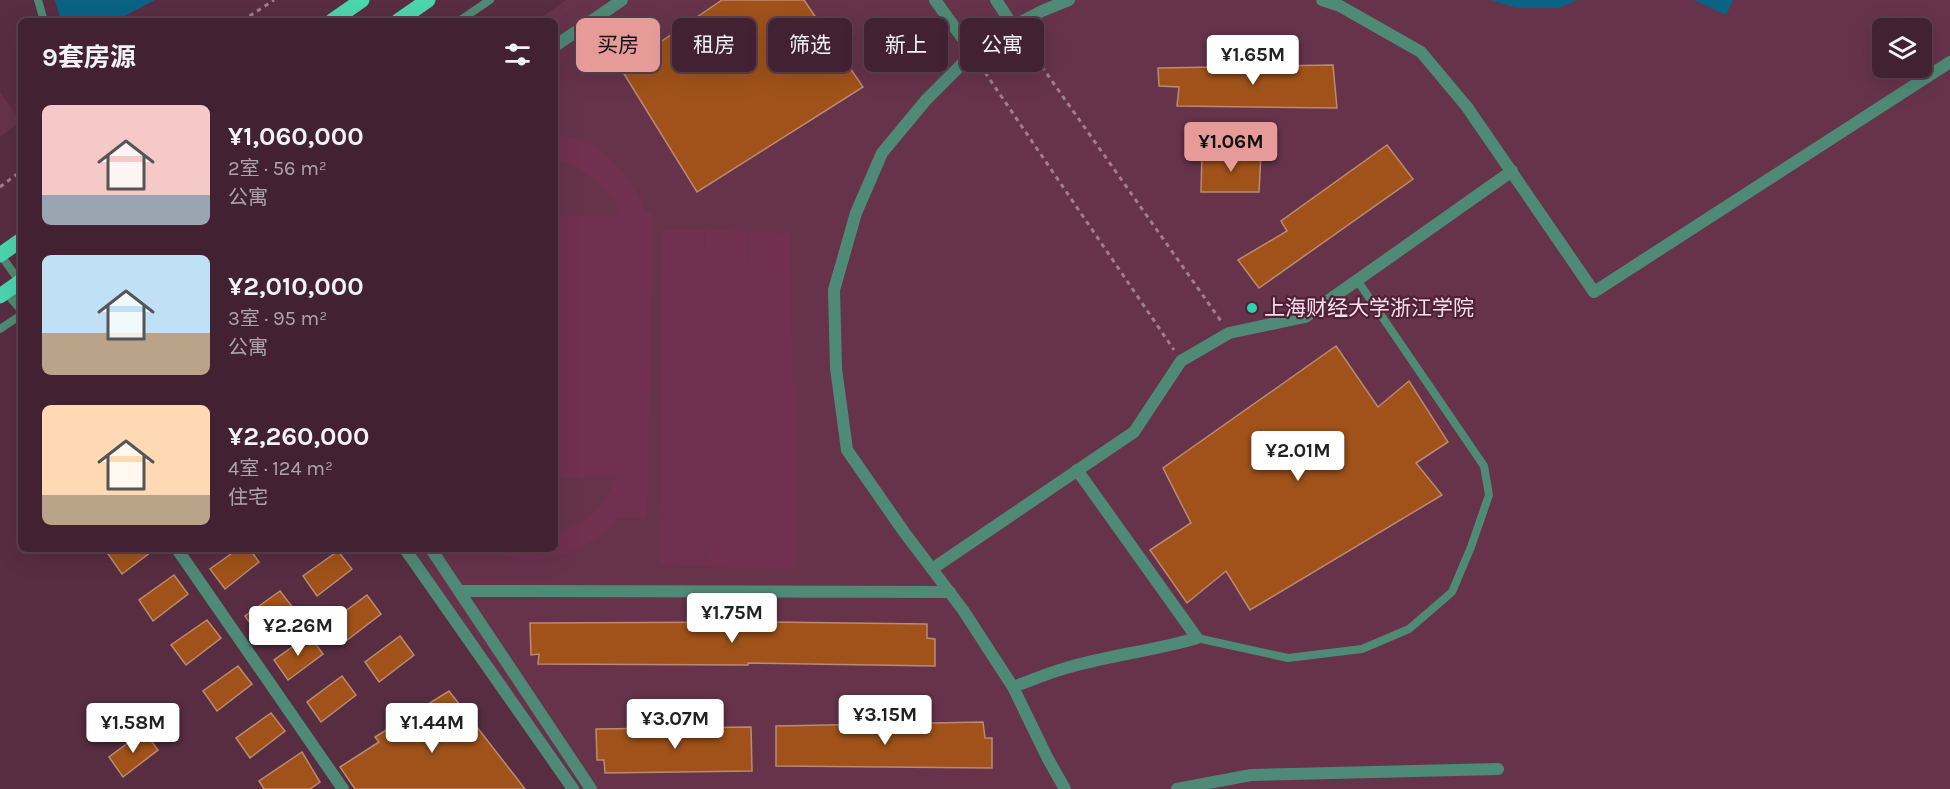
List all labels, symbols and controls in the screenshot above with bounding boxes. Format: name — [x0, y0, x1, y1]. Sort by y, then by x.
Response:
chip: 买房 — [576, 18, 660, 72]
chip: 租房 — [672, 18, 756, 72]
chip: 筛选 — [768, 18, 852, 72]
chip: 新上 — [864, 18, 948, 72]
chip: 公寓 — [960, 18, 1044, 72]
map controls — [1872, 18, 1932, 78]
button: layers — [1872, 18, 1932, 78]
pin: ¥1.65M — [1204, 35, 1302, 86]
icon: filters — [501, 38, 534, 71]
text: 9套房源 — [42, 42, 136, 73]
text: ¥1.65M — [1221, 43, 1285, 66]
text: ¥1,060,000 — [228, 121, 364, 152]
pin: ¥1.06M — [1182, 122, 1280, 173]
icon: home — [90, 129, 162, 201]
text: ¥1.06M — [1198, 130, 1264, 153]
text: 2室 · 56 m² — [228, 157, 327, 180]
text: 公寓 — [228, 186, 268, 209]
text: ¥2,010,000 — [228, 271, 364, 302]
icon: home — [90, 279, 162, 351]
place label: 上海财经大学浙江学院 — [1264, 296, 1474, 320]
marker: 上海财经大学浙江学院 — [1245, 301, 1259, 315]
text: 3室 · 95 m² — [228, 307, 327, 330]
text: 公寓 — [228, 336, 268, 359]
text: ¥2,260,000 — [228, 421, 369, 452]
icon: home — [90, 429, 162, 501]
pin: ¥2.01M — [1249, 431, 1347, 482]
text: ¥2.01M — [1265, 439, 1331, 462]
text: 4室 · 124 m² — [228, 457, 333, 480]
text: 住宅 — [228, 486, 268, 509]
pin: ¥1.75M — [683, 593, 781, 644]
text: ¥1.75M — [701, 601, 763, 624]
pin: ¥2.26M — [249, 606, 347, 657]
text: ¥2.26M — [263, 614, 333, 637]
pin: ¥3.15M — [836, 695, 934, 746]
pin: ¥3.07M — [626, 699, 724, 750]
pin: ¥1.58M — [84, 703, 182, 754]
pin: ¥1.44M — [383, 703, 481, 754]
text: ¥3.15M — [853, 703, 917, 726]
text: ¥3.07M — [641, 707, 709, 730]
text: ¥1.58M — [100, 711, 166, 734]
text: ¥1.44M — [400, 711, 464, 734]

